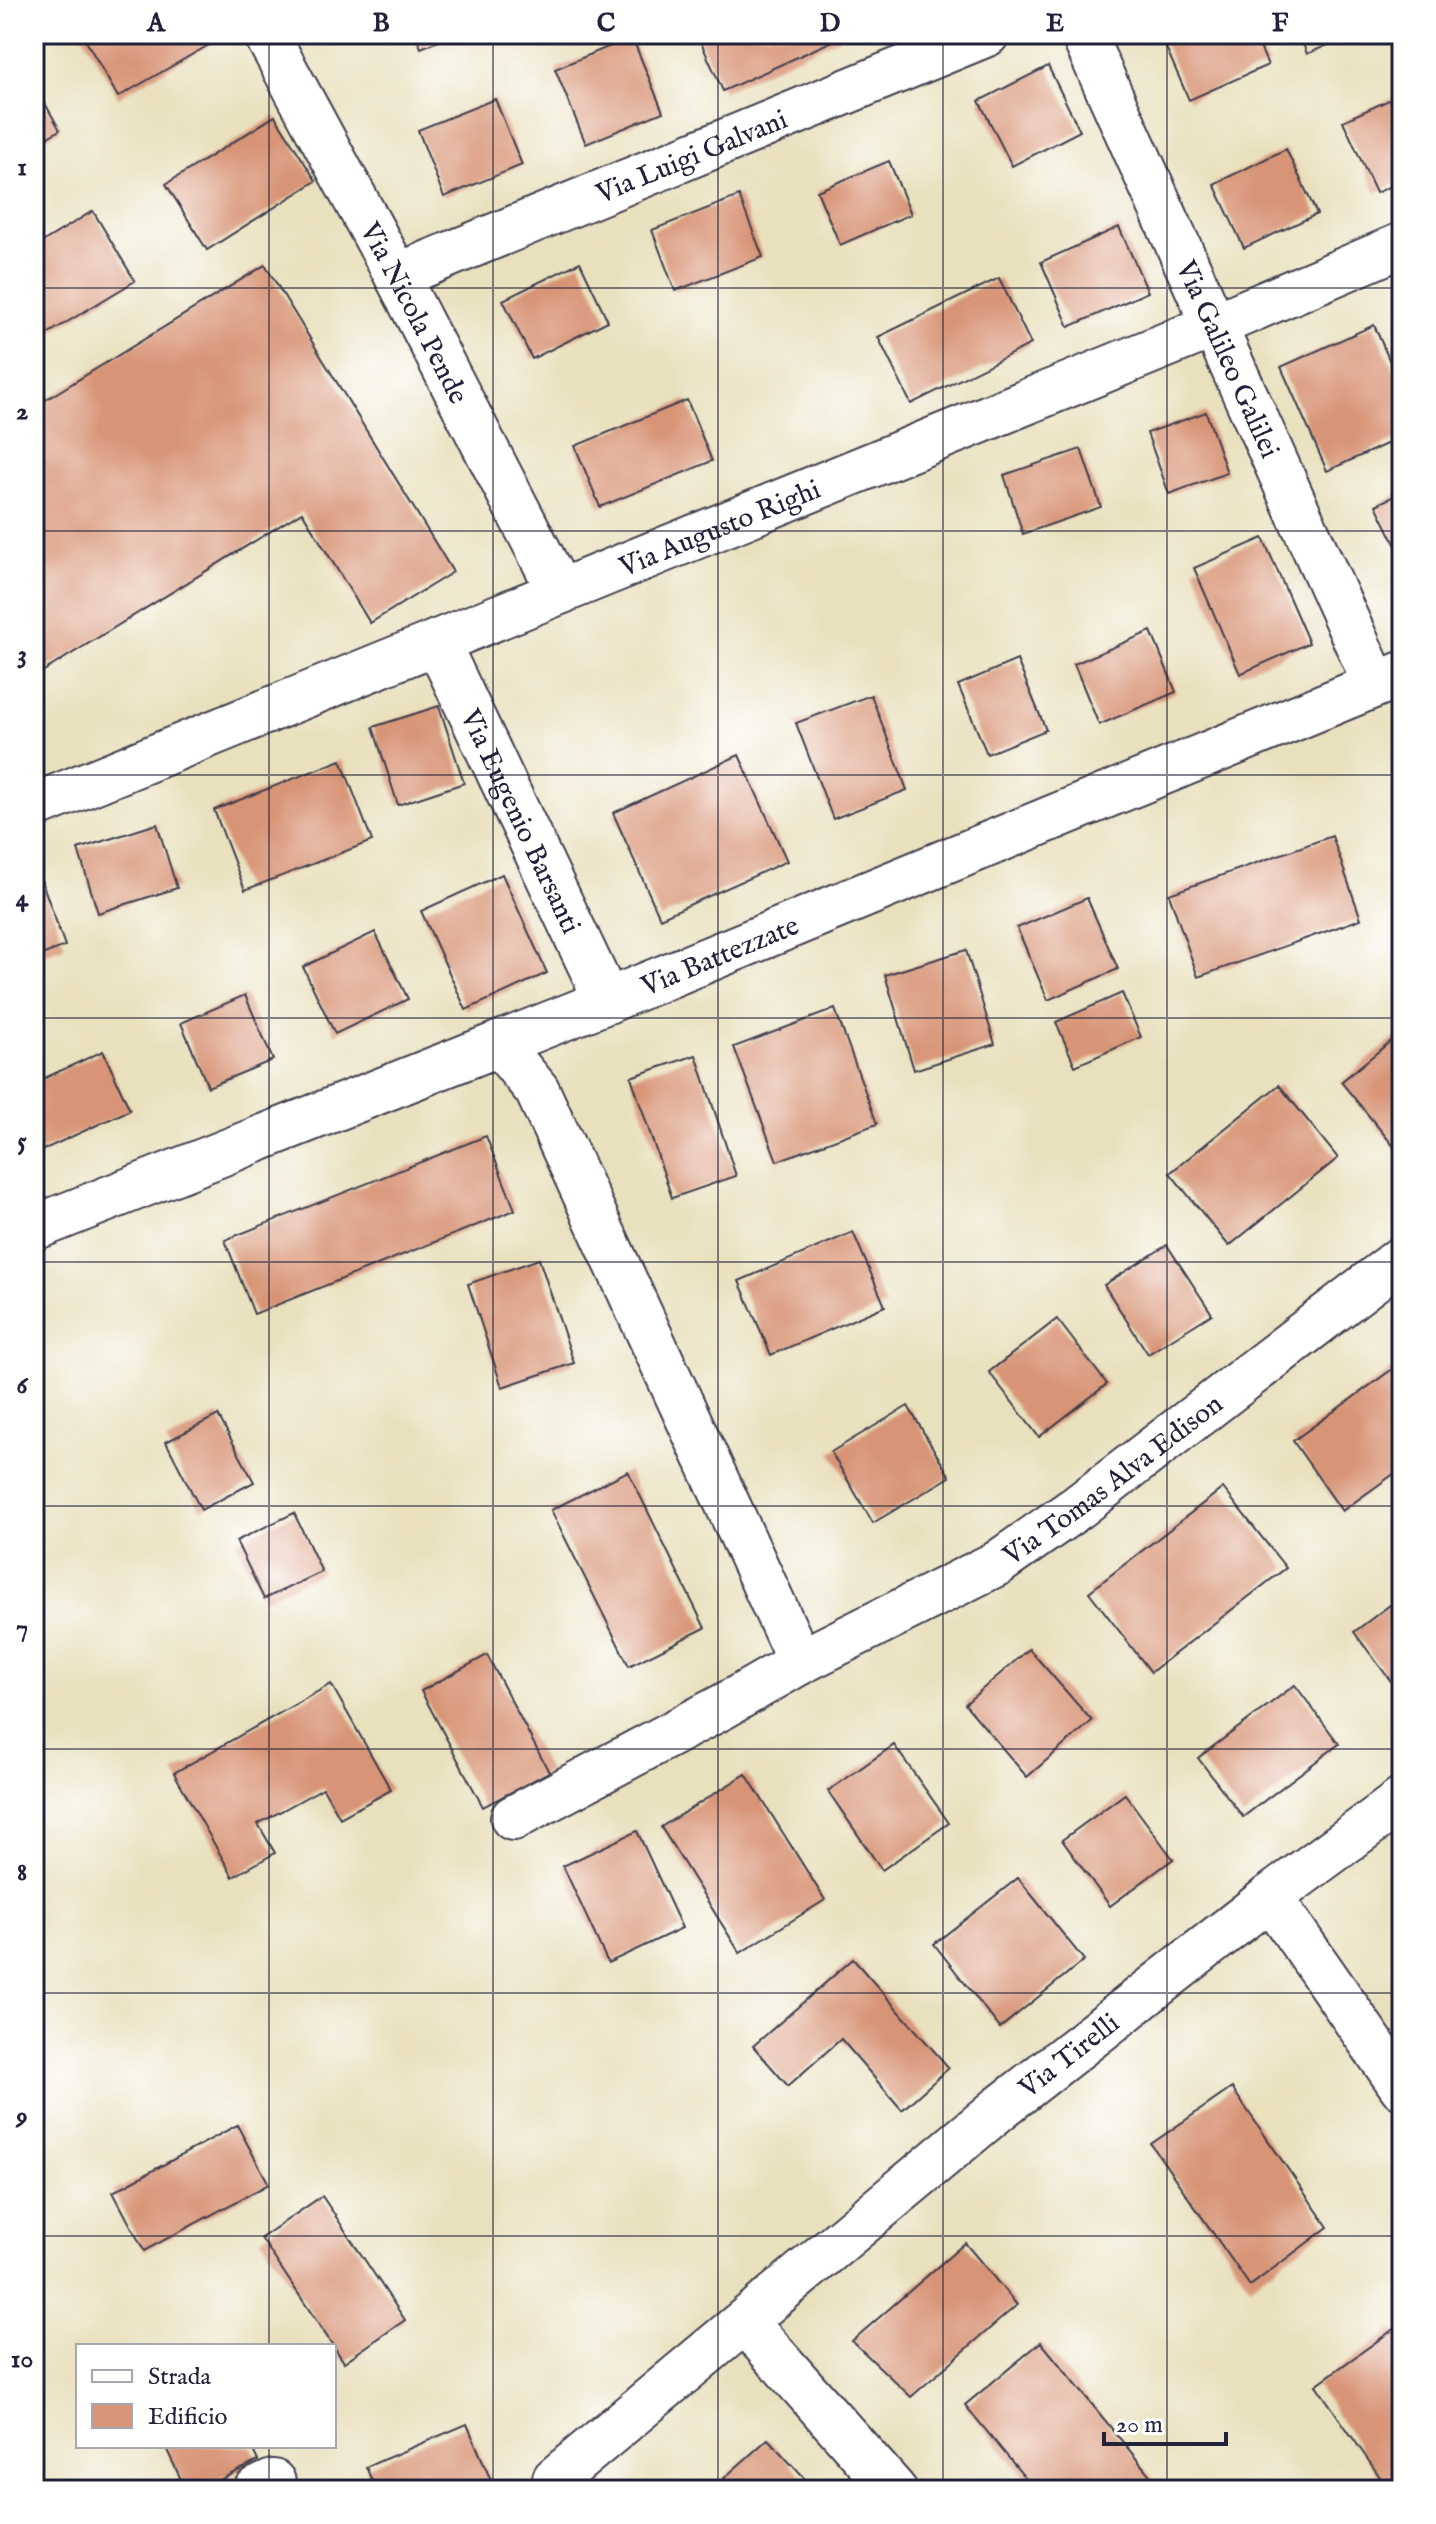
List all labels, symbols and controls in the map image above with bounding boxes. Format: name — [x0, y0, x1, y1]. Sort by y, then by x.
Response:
text: A — [146, 7, 166, 40]
text: B — [372, 7, 390, 40]
text: C — [597, 7, 616, 40]
text: D — [820, 7, 841, 40]
text: E — [1046, 7, 1064, 40]
text: F — [1272, 7, 1289, 40]
street label: Via Luigi Galvani — [591, 103, 793, 213]
text: 1 — [17, 151, 27, 184]
street label: Via Nicola Pende — [351, 216, 475, 410]
street label: Via Galileo Galilei — [1167, 255, 1286, 464]
text: 2 — [16, 395, 28, 428]
street label: Via Augusto Righi — [614, 473, 826, 586]
text: 3 — [17, 638, 27, 671]
street label: Via Eugenio Barsanti — [451, 703, 588, 940]
text: 4 — [16, 882, 30, 915]
street label: Via Battezzate — [636, 909, 805, 1005]
text: 5 — [17, 1125, 27, 1158]
text: 6 — [17, 1369, 29, 1402]
street label: Via Tomas Alva Edison — [996, 1387, 1230, 1575]
text: 7 — [16, 1612, 28, 1645]
text: 8 — [17, 1856, 27, 1889]
street label: Via Tirelli — [1012, 2007, 1127, 2107]
text: 9 — [15, 2100, 28, 2133]
text: 10 — [11, 2343, 33, 2376]
legend — [76, 2344, 336, 2448]
text: Strada — [148, 2362, 212, 2393]
scale bar — [1104, 2396, 1226, 2446]
text: Edificio — [148, 2402, 227, 2433]
text: 20 m — [1116, 2410, 1163, 2441]

